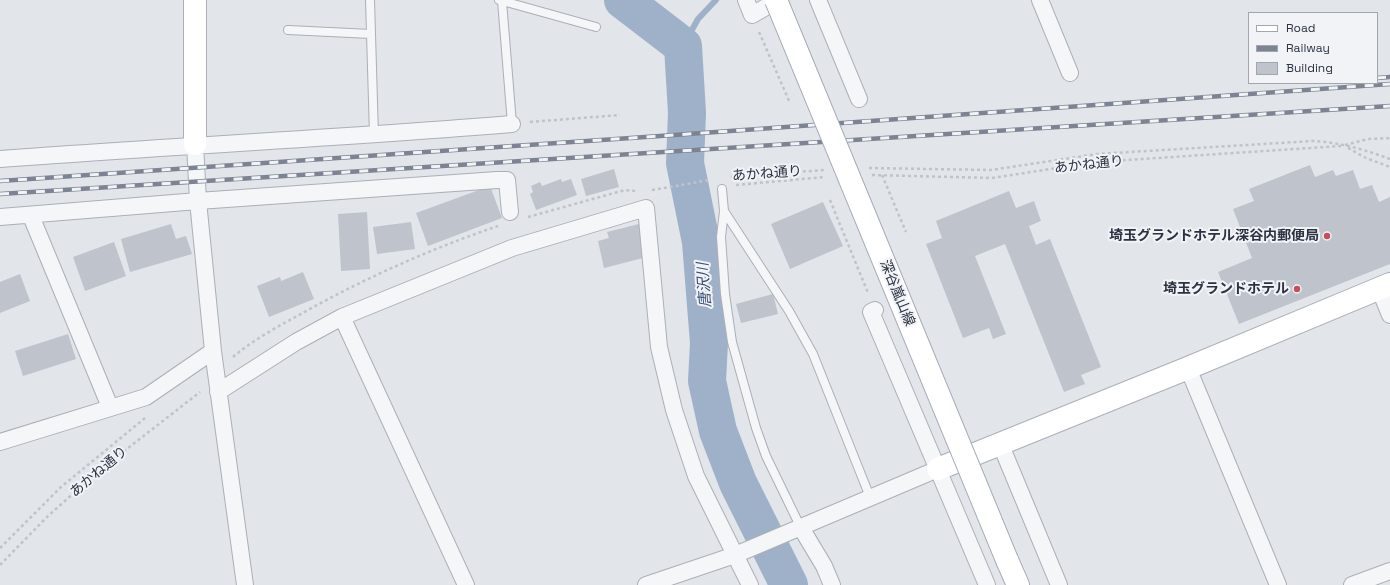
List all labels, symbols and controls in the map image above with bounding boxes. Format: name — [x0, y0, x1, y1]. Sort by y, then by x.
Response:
legend — [1248, 12, 1378, 84]
text: Road — [1286, 20, 1315, 36]
text: Railway — [1286, 40, 1330, 56]
text: Building — [1286, 60, 1333, 76]
street label: あかね通り — [1053, 153, 1125, 177]
street label: あかね通り — [731, 163, 803, 185]
place label: 埼玉グランドホテル深谷内郵便局 — [1109, 228, 1319, 244]
marker: 埼玉グランドホテル深谷内郵便局 — [1322, 231, 1332, 241]
street label: 深谷嵐山線 — [876, 257, 918, 329]
water label: 唐沢川 — [694, 262, 716, 308]
place label: 埼玉グランドホテル — [1163, 281, 1289, 297]
marker: 埼玉グランドホテル — [1292, 284, 1302, 294]
street label: あかね通り — [67, 443, 131, 501]

